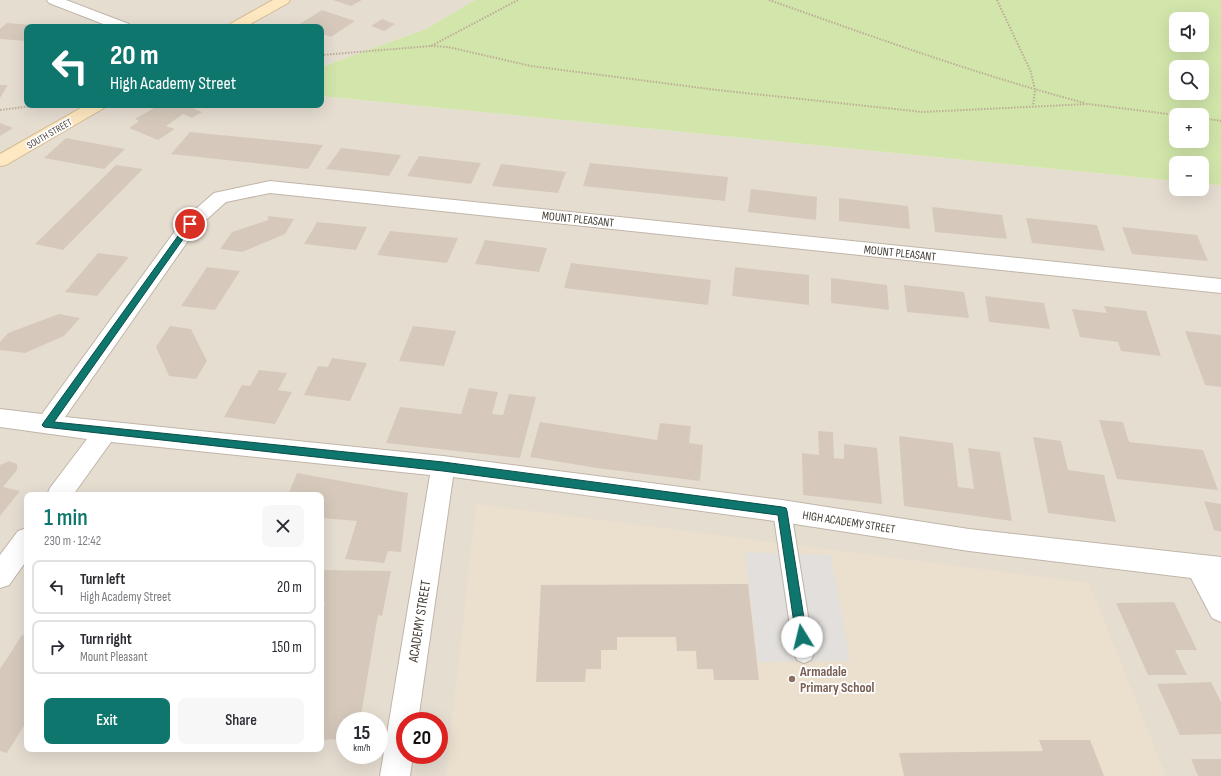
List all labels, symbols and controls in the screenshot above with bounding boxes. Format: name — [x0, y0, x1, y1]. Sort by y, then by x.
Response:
map controls — [1169, 12, 1209, 196]
button: sound — [1169, 12, 1209, 52]
text: 20 m — [110, 39, 159, 72]
icon: left — [44, 40, 96, 92]
button: search — [1169, 60, 1209, 100]
text: High Academy Street — [110, 73, 236, 94]
button: + — [1169, 108, 1209, 148]
street label: SOUTH STREET — [25, 116, 74, 152]
button: − — [1169, 156, 1209, 196]
pin — [173, 207, 207, 241]
street label: MOUNT PLEASANT — [541, 208, 615, 231]
icon: arrive — [179, 213, 201, 235]
street label: MOUNT PLEASANT — [863, 242, 937, 265]
text: 1 min — [44, 503, 88, 532]
button: close — [262, 505, 304, 547]
street label: HIGH ACADEMY STREET — [801, 508, 896, 537]
text: 230 m · 12:42 — [44, 533, 101, 549]
text: Turn left — [80, 570, 125, 589]
icon: left — [46, 576, 68, 598]
text: 20 m — [277, 578, 302, 597]
street label: ACADEMY STREET — [404, 578, 434, 664]
text: High Academy Street — [80, 589, 171, 605]
position arrow — [781, 616, 823, 658]
text: Turn right — [80, 630, 132, 649]
icon: right — [46, 636, 68, 658]
text: 150 m — [272, 638, 302, 657]
text: Mount Pleasant — [80, 649, 148, 665]
place label: Armadale Primary School — [799, 663, 875, 696]
marker: Armadale Primary School — [787, 674, 797, 684]
button: Exit — [44, 698, 170, 744]
button: Share — [178, 698, 304, 744]
speed limit sign: 20 — [396, 712, 448, 764]
text: 15 — [354, 721, 370, 745]
text: km/h — [353, 742, 371, 754]

